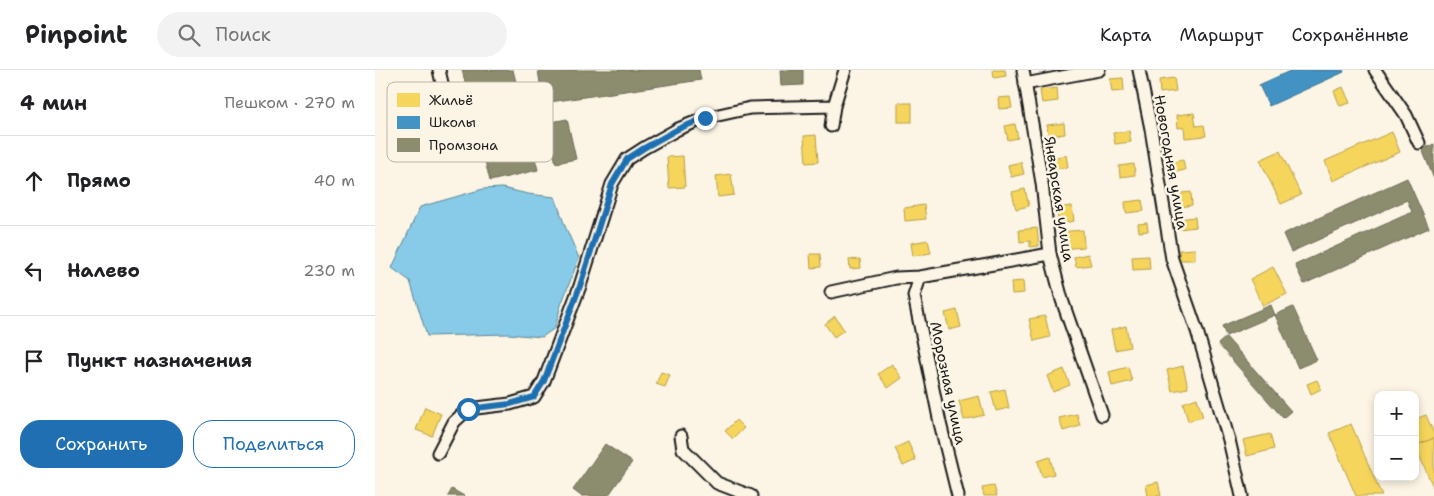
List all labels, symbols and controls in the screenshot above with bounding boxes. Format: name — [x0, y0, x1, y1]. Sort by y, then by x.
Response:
search box — [157, 12, 507, 57]
text: Pinpoint — [25, 19, 127, 51]
icon: search — [175, 21, 203, 49]
text: Поиск — [215, 22, 271, 47]
text: Карта — [1100, 23, 1151, 47]
text: Маршрут — [1179, 23, 1263, 47]
text: Сохранённые — [1291, 23, 1409, 47]
legend — [387, 82, 553, 162]
text: 4 мин — [20, 89, 87, 117]
text: Жильё — [429, 91, 473, 109]
text: Пешком · 270 m — [224, 92, 355, 113]
street label: Новогодняя улица — [1149, 93, 1193, 232]
route end — [694, 107, 717, 130]
text: Школы — [429, 113, 476, 131]
street label: Январская улица — [1039, 135, 1079, 264]
text: Промзона — [429, 136, 498, 154]
icon: ahead — [20, 167, 48, 195]
text: Прямо — [67, 168, 131, 193]
text: 40 m — [313, 170, 355, 191]
icon: left — [20, 257, 48, 285]
text: Налево — [67, 258, 140, 283]
text: 230 m — [303, 260, 355, 281]
street label: Морозная улица — [925, 320, 971, 447]
icon: arrive — [20, 347, 48, 375]
text: Пункт назначения — [67, 348, 252, 373]
map controls — [1374, 391, 1419, 481]
button: + — [1374, 391, 1419, 436]
route start — [457, 398, 480, 421]
button: Сохранить — [20, 420, 183, 468]
button: Поделиться — [193, 420, 355, 468]
button: − — [1374, 436, 1419, 481]

